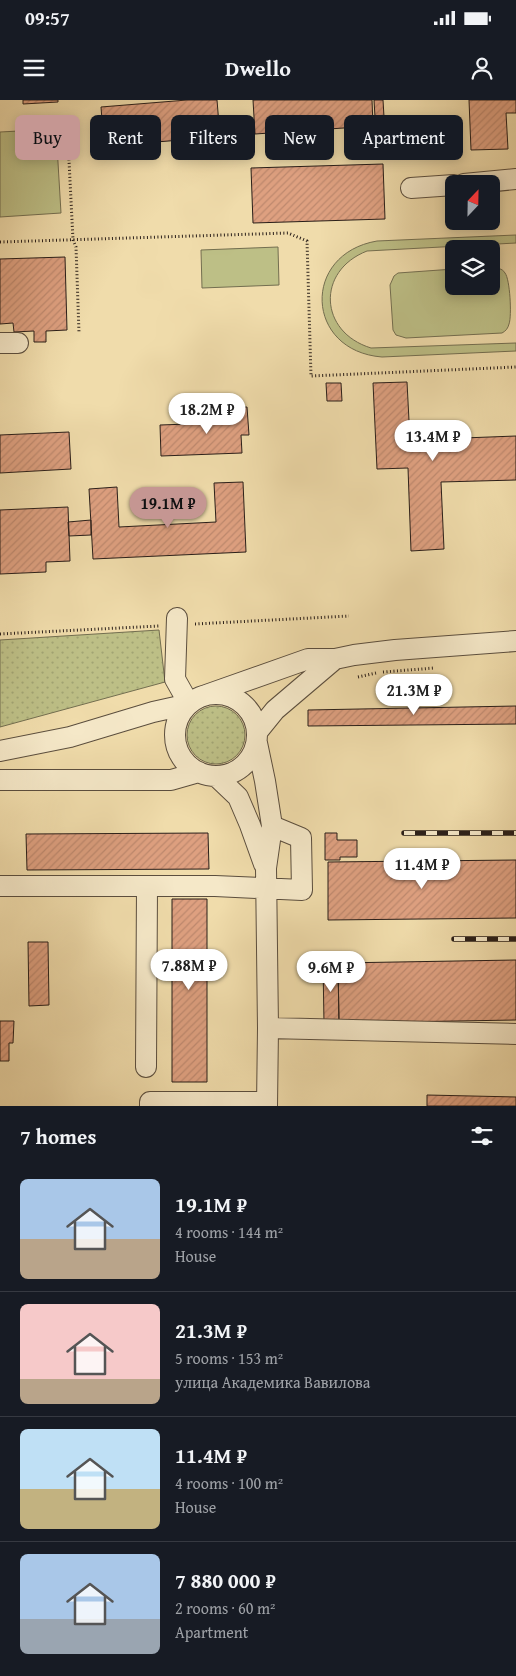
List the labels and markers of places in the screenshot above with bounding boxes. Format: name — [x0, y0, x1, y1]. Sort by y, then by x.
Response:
pin: 18.2M ₽ — [161, 392, 253, 435]
pin: 13.4M ₽ — [387, 420, 479, 462]
pin: 19.1M ₽ — [122, 486, 214, 529]
pin: 21.3M ₽ — [368, 674, 460, 716]
pin: 11.4M ₽ — [376, 848, 468, 890]
pin: 7.88M ₽ — [143, 948, 235, 991]
pin: 9.6M ₽ — [290, 950, 372, 993]

